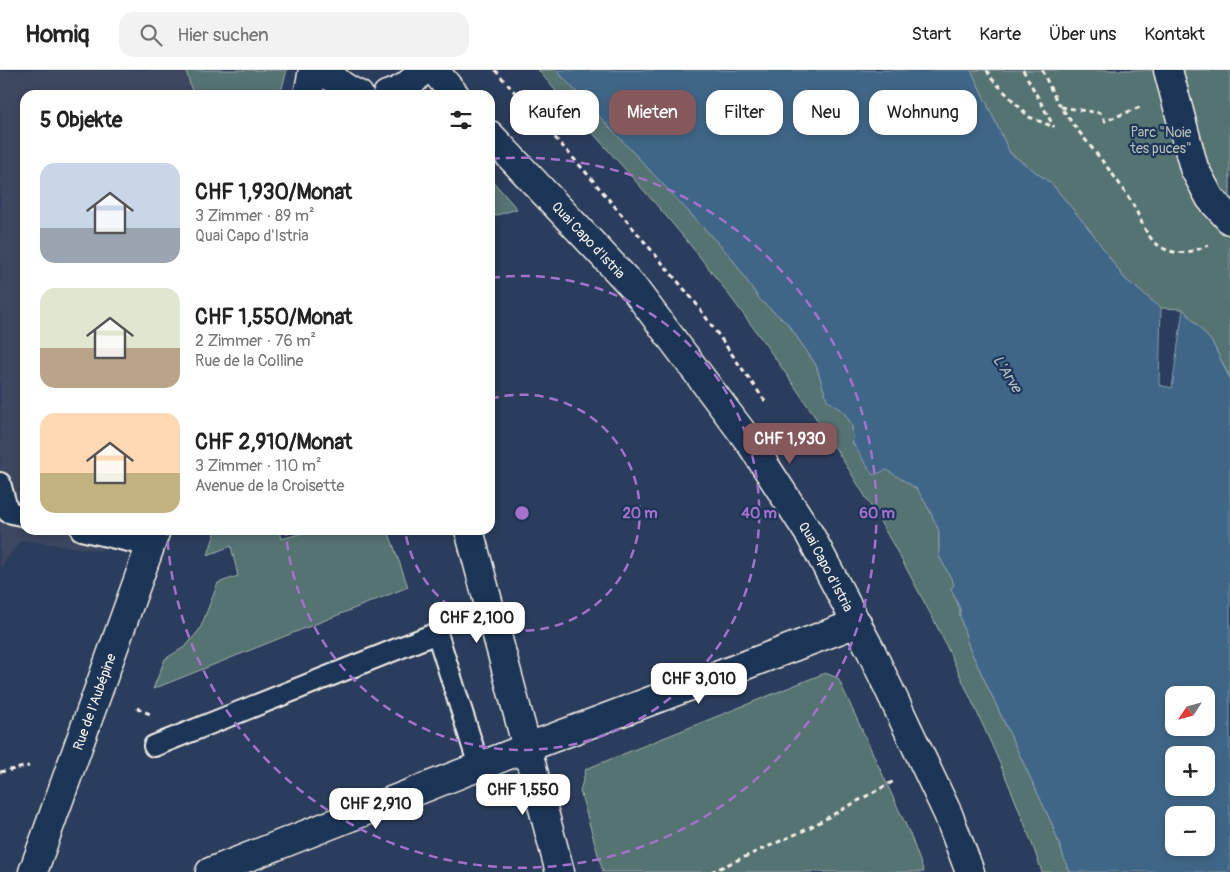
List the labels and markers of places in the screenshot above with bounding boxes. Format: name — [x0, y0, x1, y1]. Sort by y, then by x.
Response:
pin: CHF 1,930 — [733, 422, 847, 465]
centre of rings — [513, 504, 531, 522]
pin: CHF 2,100 — [420, 602, 534, 644]
pin: CHF 3,010 — [642, 662, 756, 705]
pin: CHF 1,550 — [466, 774, 580, 816]
pin: CHF 2,910 — [319, 788, 433, 830]

